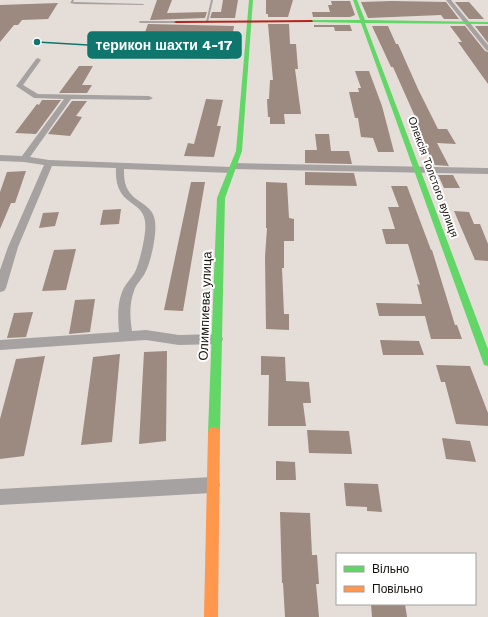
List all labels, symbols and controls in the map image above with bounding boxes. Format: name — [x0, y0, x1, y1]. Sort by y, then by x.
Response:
callout: терикон шахти 4-17 — [88, 32, 241, 58]
text: терикон шахти 4-17 — [96, 37, 233, 53]
street label: Олексія Толстого вулиця — [405, 115, 461, 239]
street label: Олимпиева улица — [196, 250, 214, 361]
legend — [336, 553, 476, 605]
text: Вільно — [372, 562, 410, 576]
text: Повільно — [372, 582, 423, 596]

